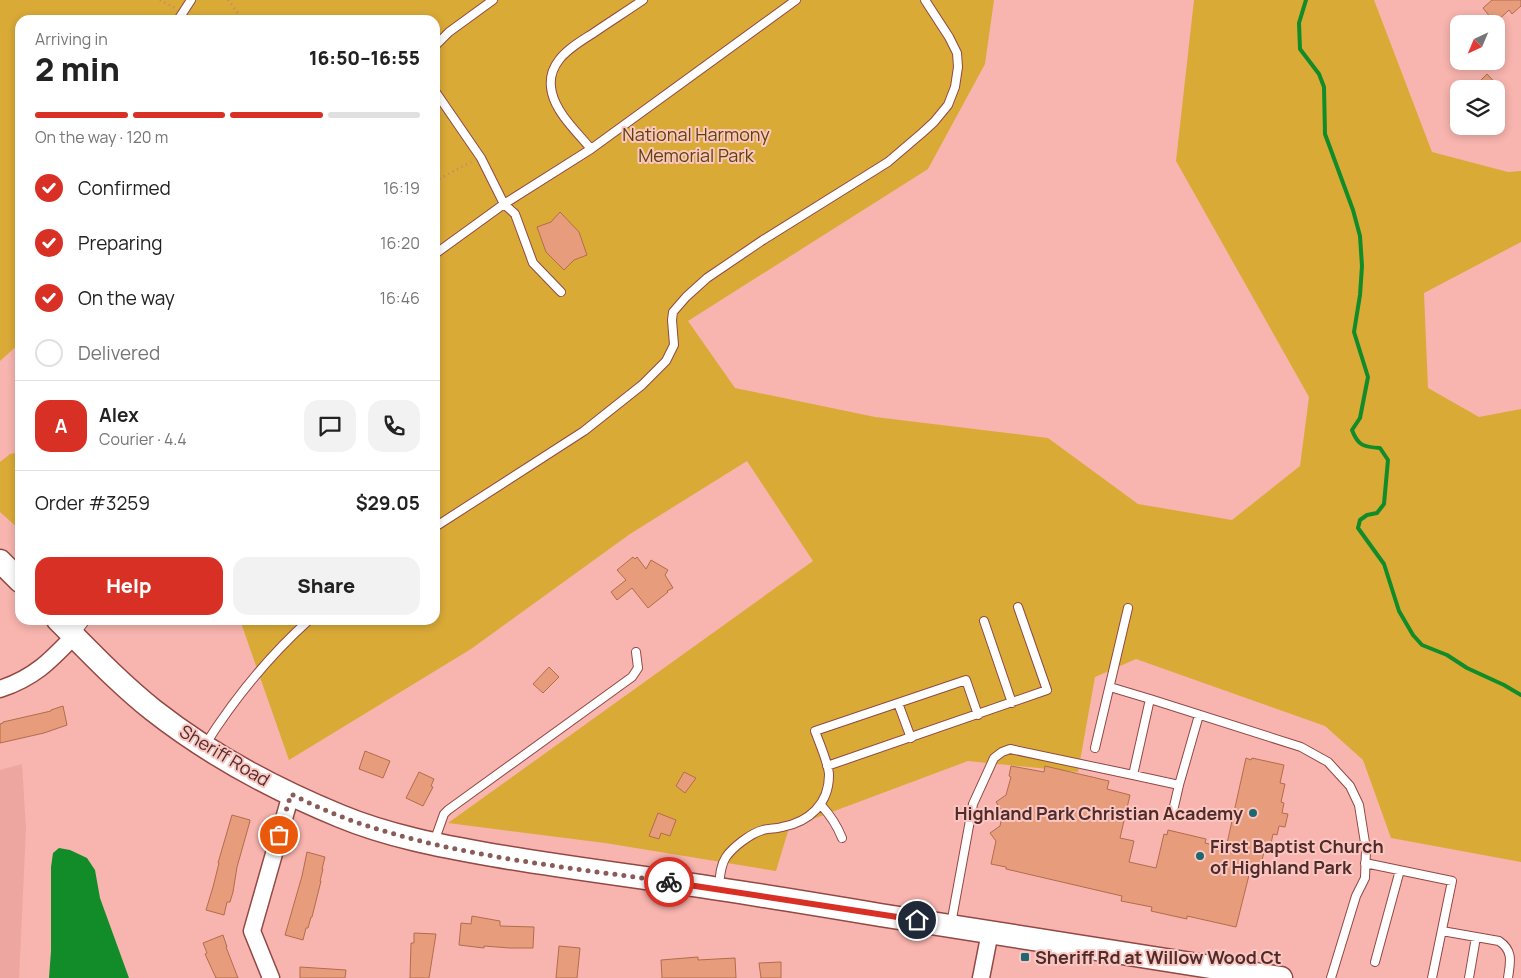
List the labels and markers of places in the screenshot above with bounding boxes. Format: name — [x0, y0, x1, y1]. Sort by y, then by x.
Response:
place label: Highland Park Christian Academy — [954, 801, 1243, 825]
marker: Highland Park Christian Academy — [1247, 807, 1259, 819]
pin — [258, 814, 300, 856]
place label: First Baptist Church of Highland Park — [1210, 834, 1384, 879]
marker: First Baptist Church of Highland Park — [1194, 850, 1206, 862]
pin — [896, 899, 938, 941]
place label: Sheriff Rd at Willow Wood Ct — [1035, 945, 1282, 969]
marker: Sheriff Rd at Willow Wood Ct — [1019, 951, 1031, 963]

